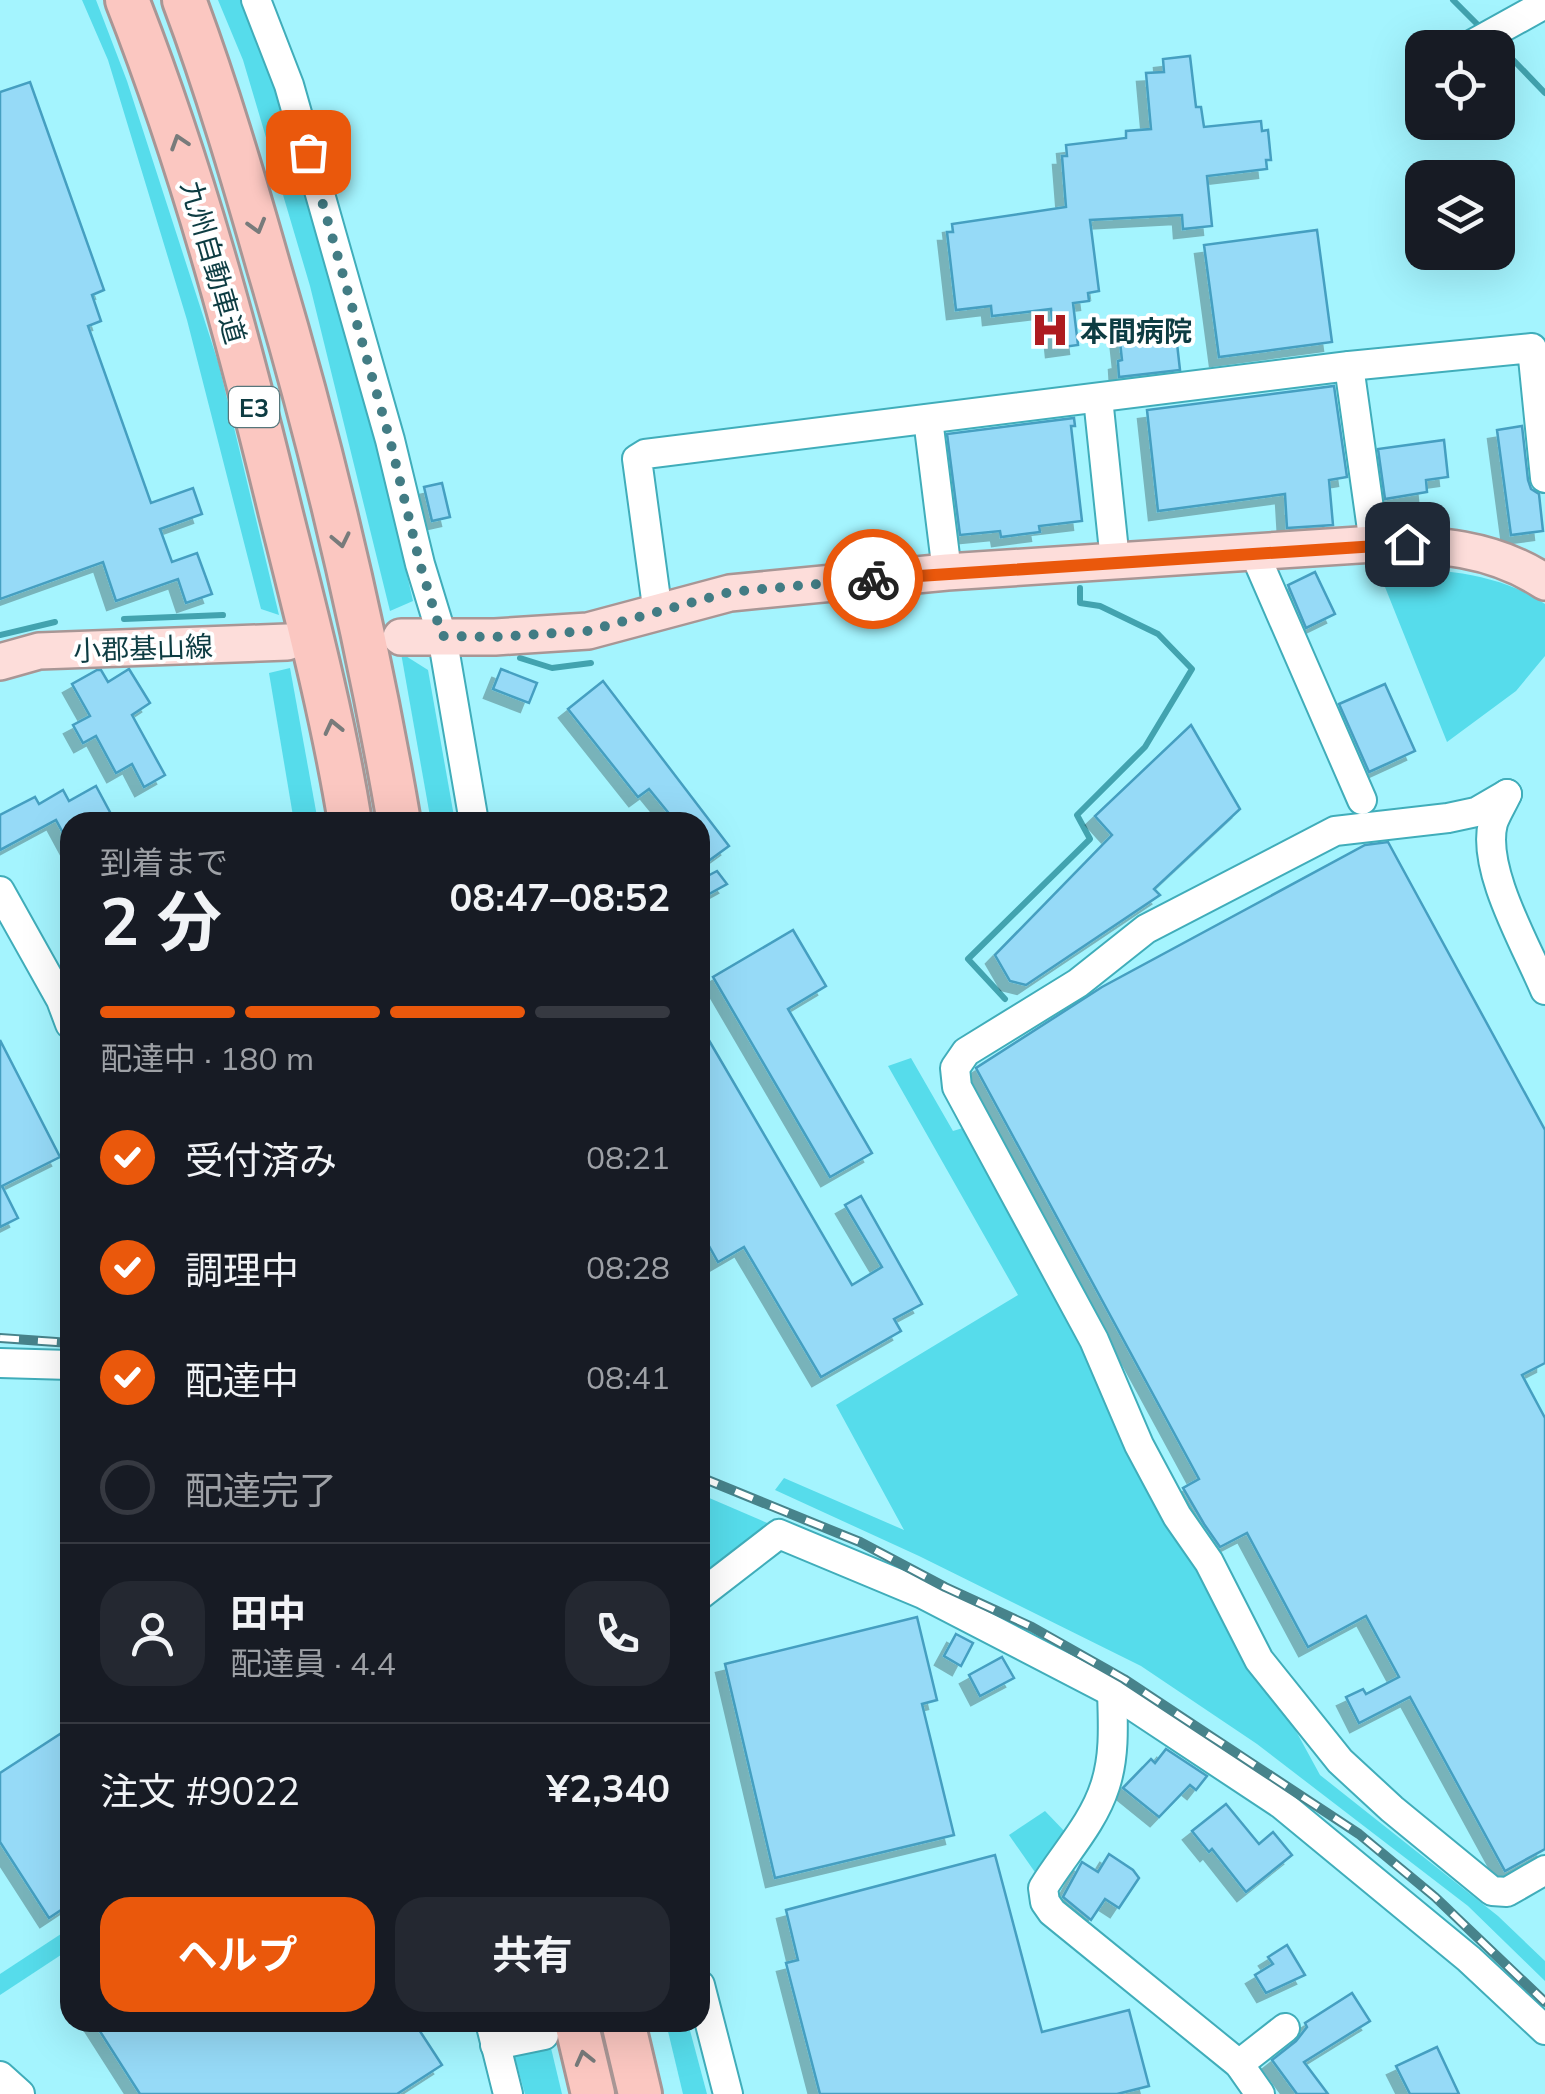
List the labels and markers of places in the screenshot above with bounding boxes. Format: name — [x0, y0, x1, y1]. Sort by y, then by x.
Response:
pin — [266, 110, 351, 195]
hospital icon: 本間病院 — [1029, 309, 1071, 351]
place label: 本間病院 — [1080, 313, 1192, 348]
pin — [1365, 502, 1450, 587]

